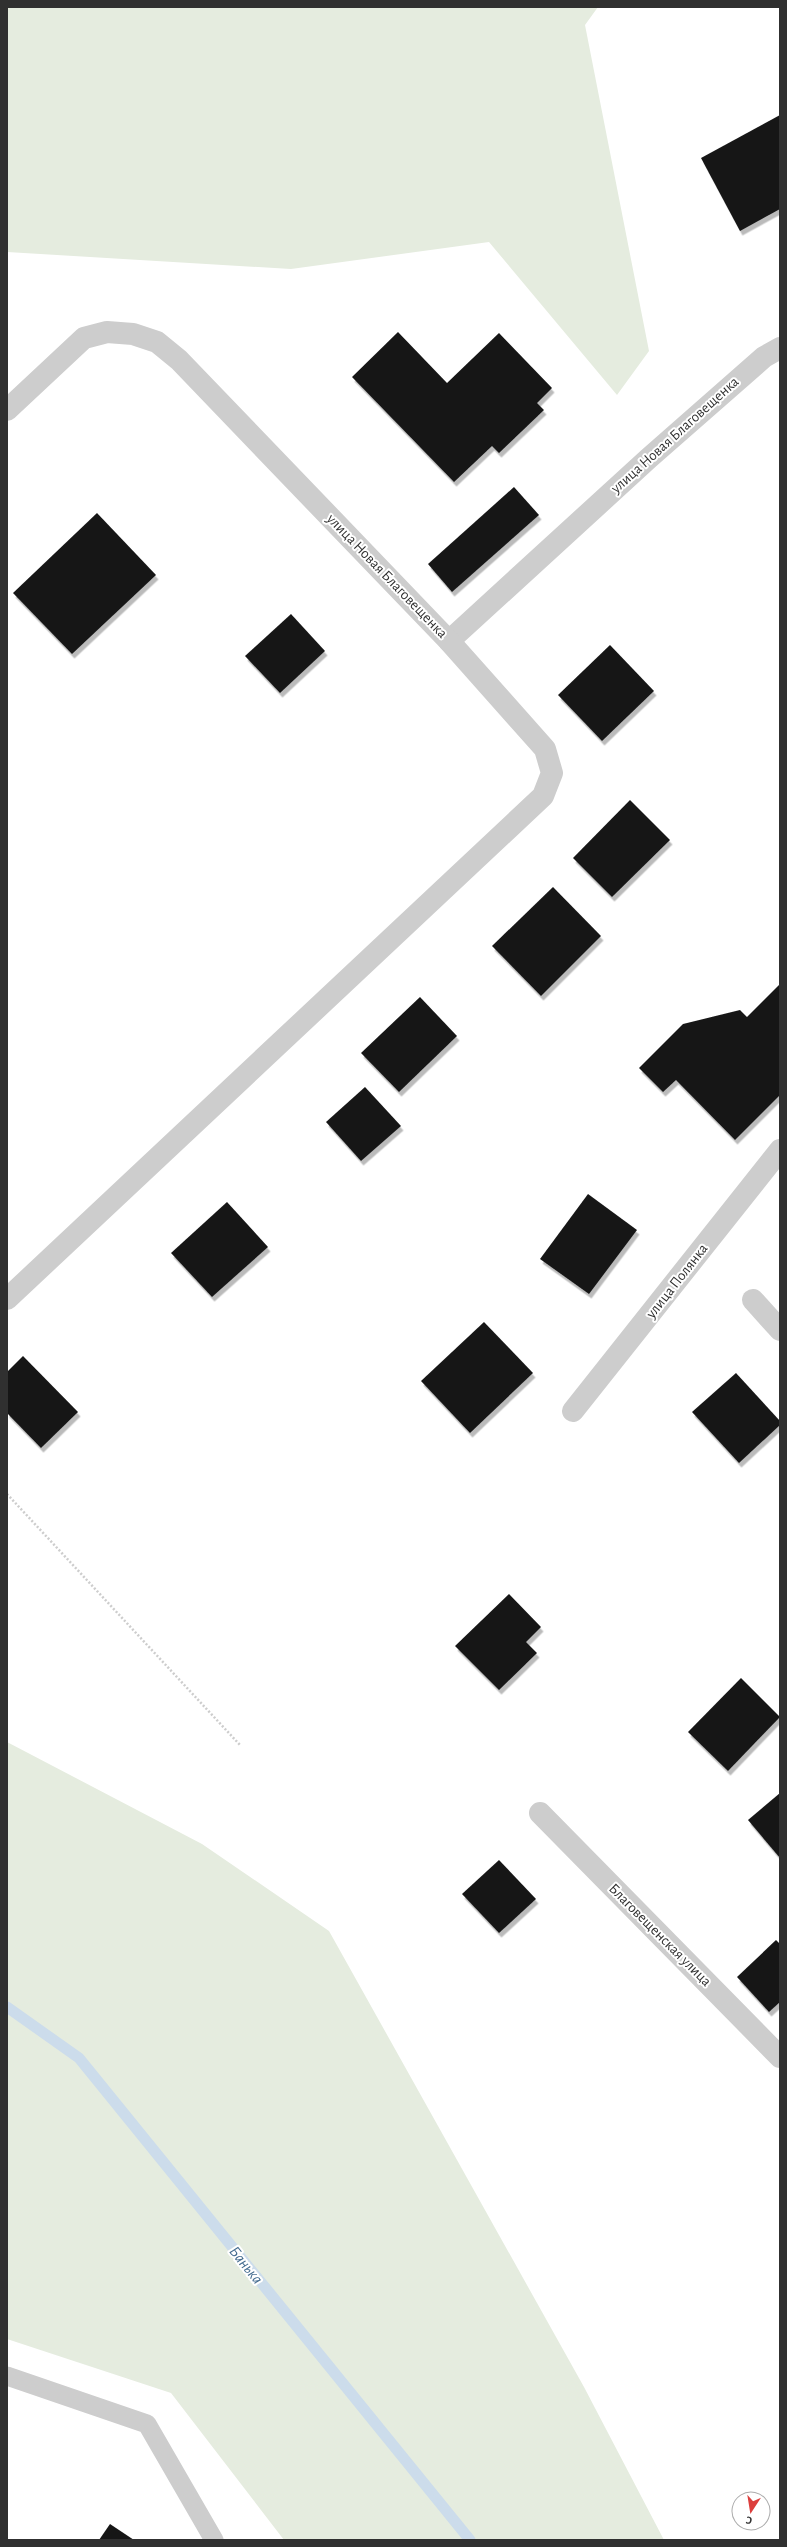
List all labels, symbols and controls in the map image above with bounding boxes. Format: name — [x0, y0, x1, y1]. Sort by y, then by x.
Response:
street label: улица Новая Благовещенка — [608, 374, 742, 497]
street label: улица Новая Благовещенка — [323, 510, 450, 641]
street label: улица Полянка — [643, 1241, 711, 1322]
street label: Благовещенская улица — [606, 1881, 714, 1989]
water label: Банька — [226, 2243, 266, 2287]
north arrow — [731, 2491, 771, 2531]
text: С — [745, 2514, 753, 2526]

